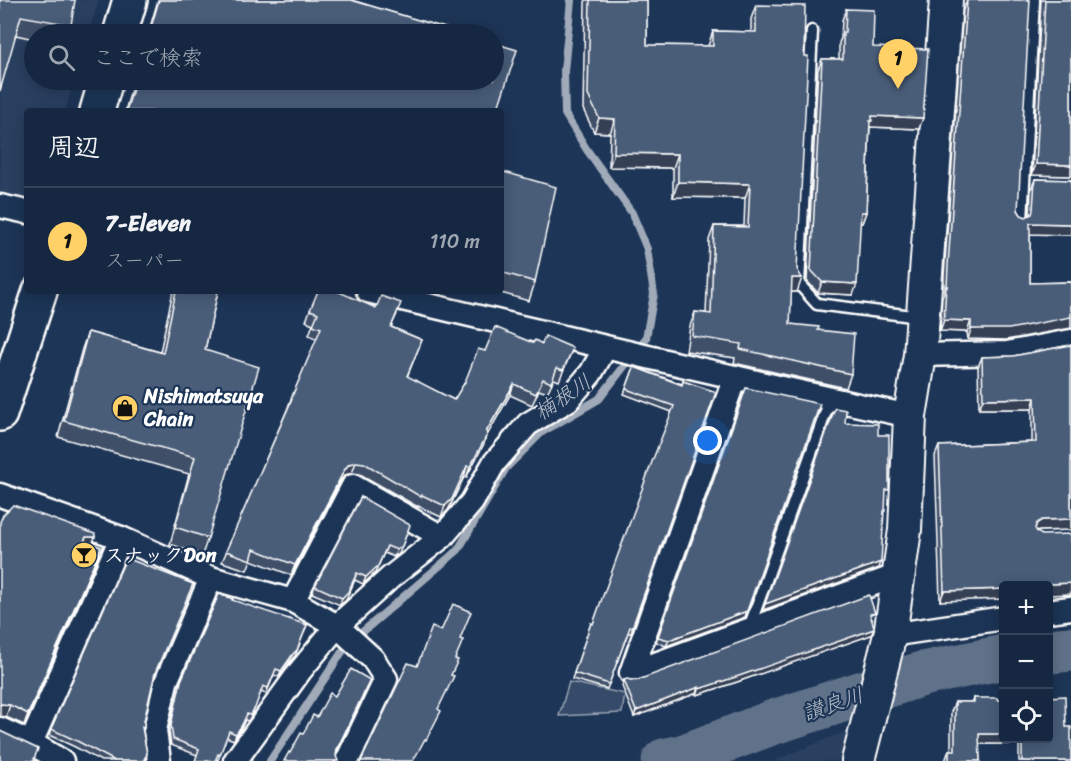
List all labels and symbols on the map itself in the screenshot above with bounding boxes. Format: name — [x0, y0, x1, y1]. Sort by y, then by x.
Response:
pin: 1 — [878, 40, 918, 89]
water label: 楠根川 — [526, 364, 600, 430]
place label: Nishimatsuya Chain — [143, 379, 264, 437]
shop icon: Nishimatsuya Chain — [110, 393, 140, 423]
your location — [693, 426, 722, 455]
place label: スナックDon — [104, 538, 217, 573]
bar icon: スナックDon — [69, 540, 99, 570]
water label: 讃良川 — [797, 676, 869, 732]

